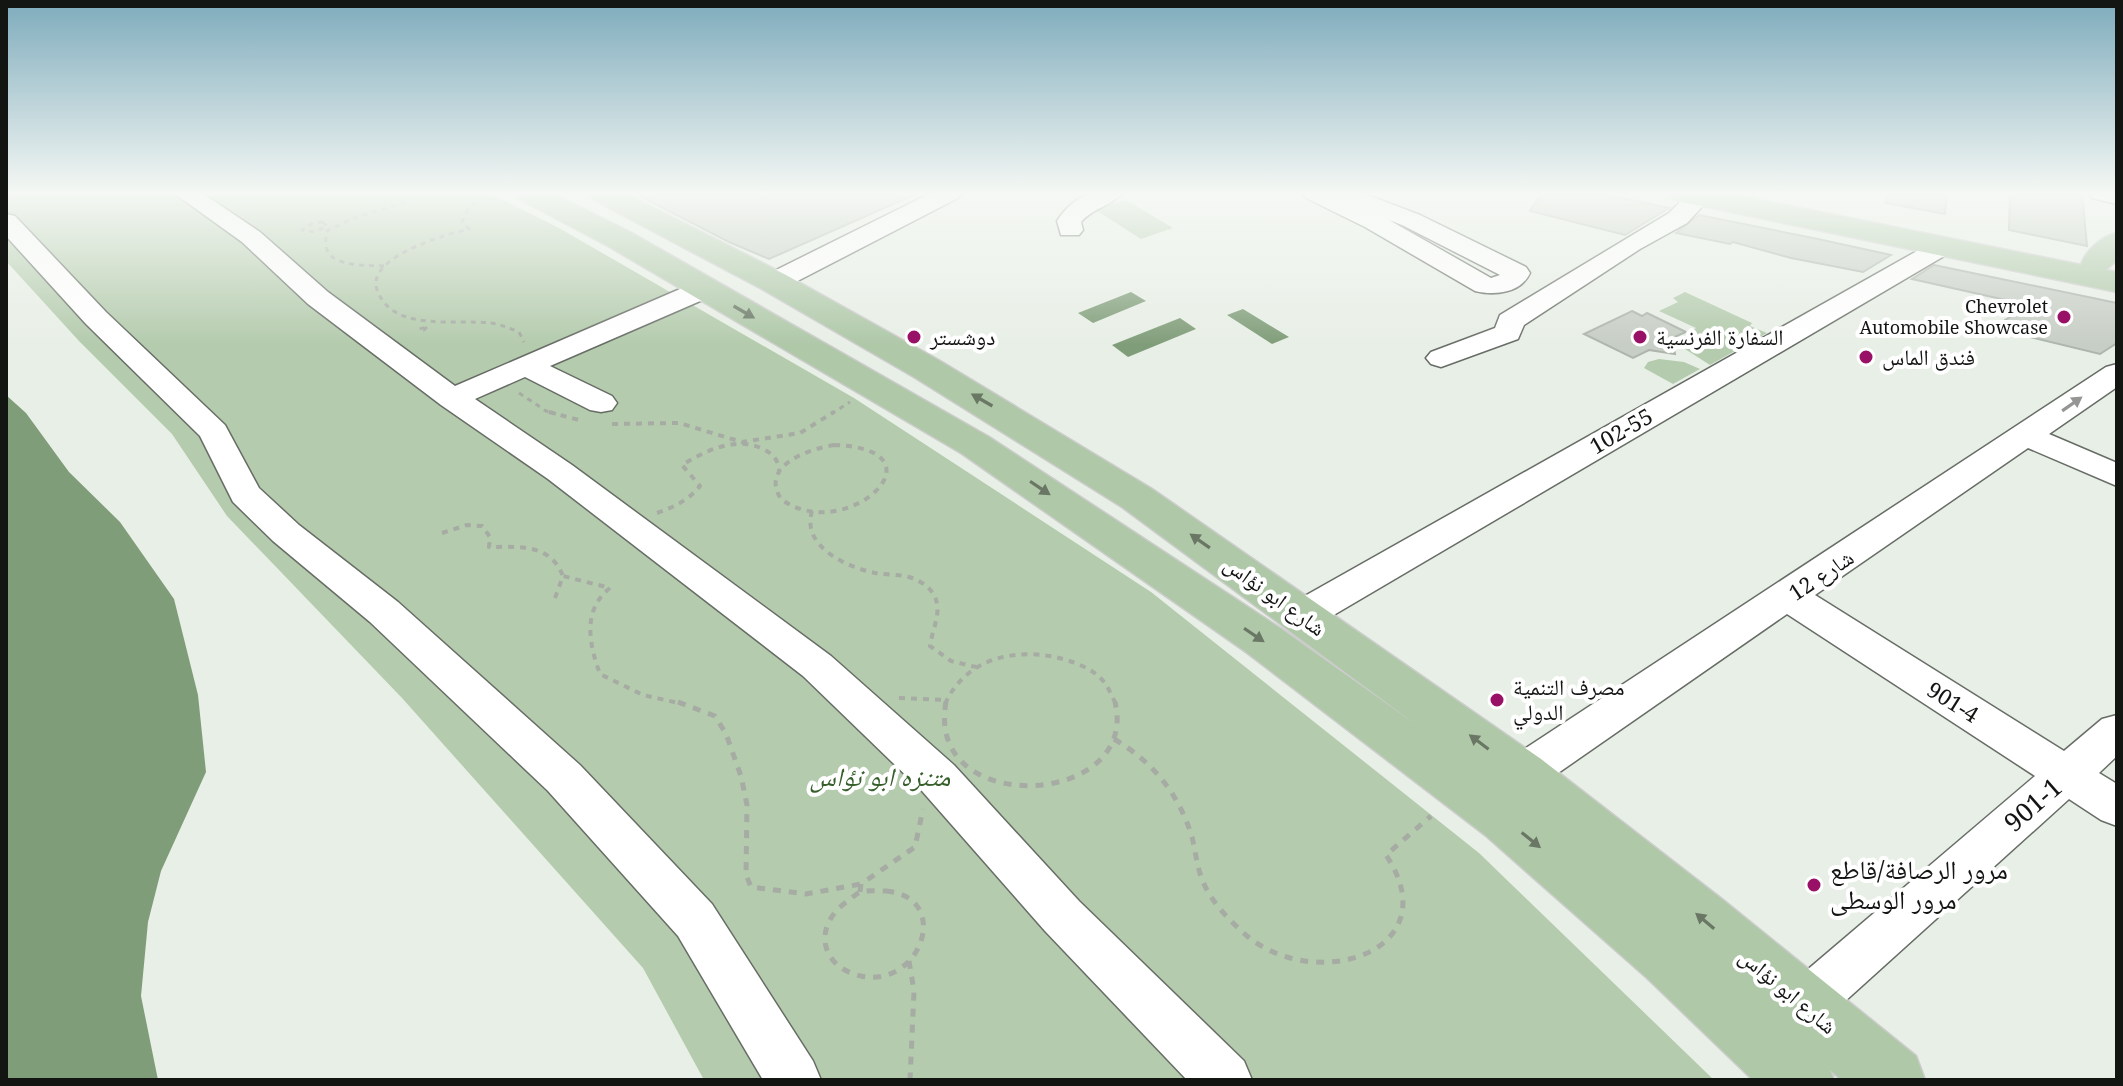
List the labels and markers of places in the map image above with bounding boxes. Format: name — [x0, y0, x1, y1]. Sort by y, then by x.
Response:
place label: Chevrolet Automobile Showcase — [1860, 294, 2048, 339]
marker: Chevrolet Automobile Showcase — [2055, 308, 2073, 326]
place label: دوشستر — [929, 321, 995, 351]
place label: السفارة الفرنسية — [1656, 321, 1784, 351]
marker: دوشستر — [905, 328, 923, 346]
marker: السفارة الفرنسية — [1631, 328, 1649, 346]
place label: فندق الماس — [1882, 341, 1975, 371]
marker: فندق الماس — [1857, 348, 1875, 366]
place label: مصرف التنمية الدولي — [1513, 671, 1625, 730]
marker: مصرف التنمية الدولي — [1488, 691, 1506, 709]
place label: مرور الرصافة/قاطع مرور الوسطى — [1830, 851, 2008, 917]
marker: مرور الرصافة/قاطع مرور الوسطى — [1805, 876, 1823, 894]

